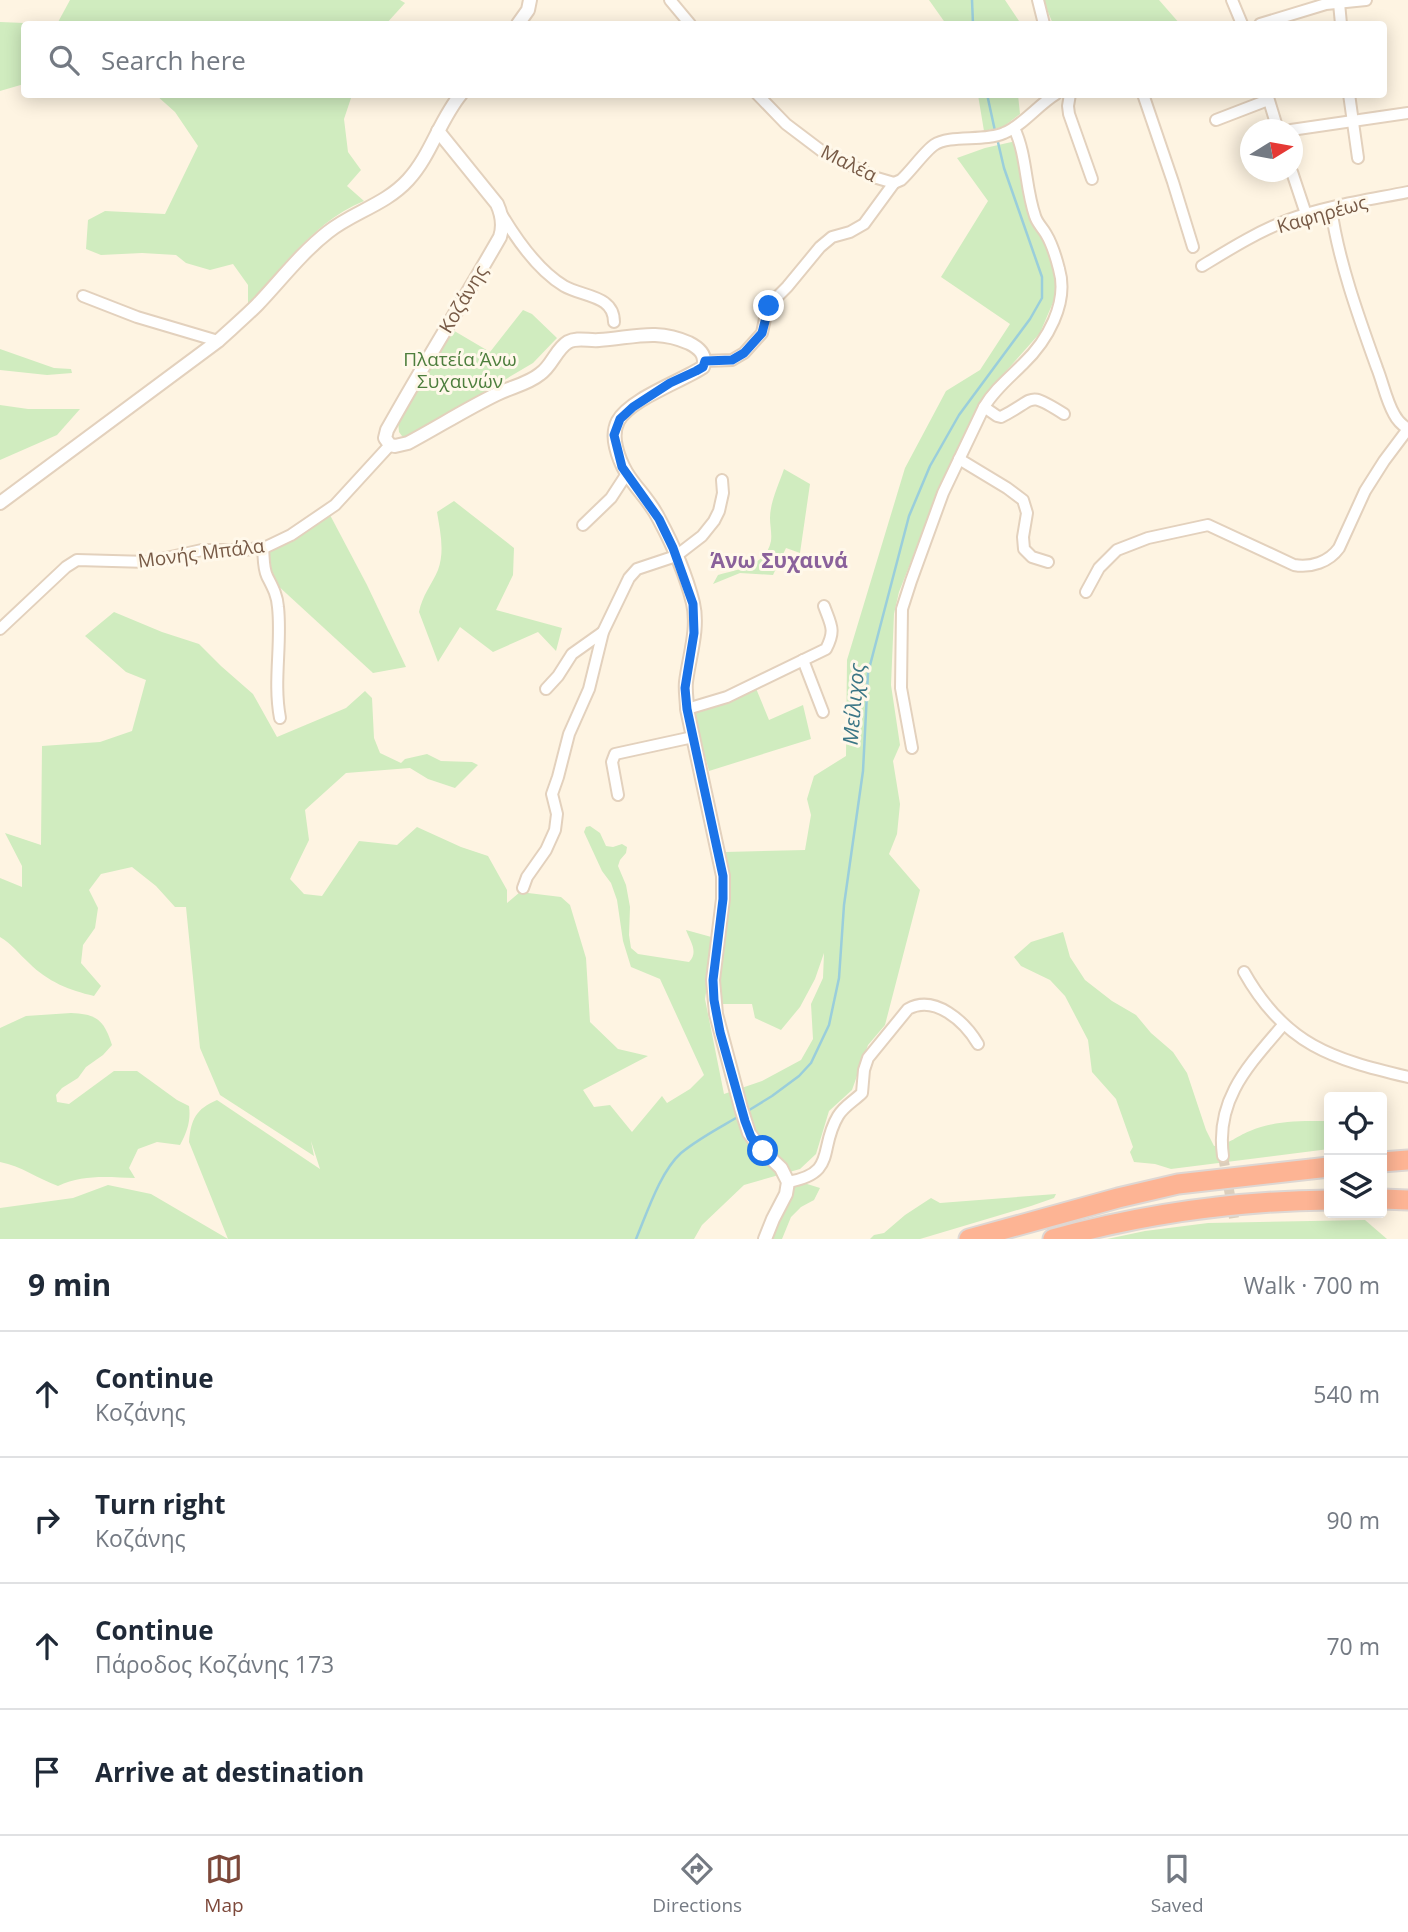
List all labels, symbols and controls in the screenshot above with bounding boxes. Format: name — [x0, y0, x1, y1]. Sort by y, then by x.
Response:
search box — [21, 21, 1387, 98]
icon: search — [45, 41, 83, 79]
text: Search here — [101, 42, 246, 78]
north arrow — [1240, 119, 1303, 182]
street label: Μαλέα — [817, 138, 882, 188]
street label: Καφηρέως — [1274, 189, 1370, 239]
street label: Κοζάνης — [433, 260, 493, 338]
route end — [753, 290, 784, 321]
park label: Πλατεία Άνω Συχαινών — [403, 346, 517, 394]
street label: Μονής Μπάλα — [136, 532, 266, 574]
district label: Άνω Συχαινά — [710, 546, 848, 574]
water label: Μείλιχος — [835, 661, 871, 746]
map controls — [1324, 1092, 1387, 1218]
button: locate — [1324, 1092, 1387, 1155]
route start — [747, 1135, 778, 1166]
button: layers — [1324, 1155, 1387, 1218]
text: 9 min — [28, 1264, 111, 1305]
text: Walk · 700 m — [1243, 1269, 1380, 1301]
text: Continue — [95, 1360, 214, 1396]
icon: ahead — [28, 1375, 66, 1413]
text: 540 m — [1313, 1378, 1380, 1410]
text: Κοζάνης — [95, 1396, 186, 1428]
text: Turn right — [95, 1486, 226, 1522]
icon: right — [28, 1501, 66, 1539]
text: 90 m — [1326, 1504, 1380, 1536]
text: Κοζάνης — [95, 1522, 186, 1554]
text: Continue — [95, 1612, 214, 1648]
icon: ahead — [28, 1627, 66, 1665]
text: 70 m — [1326, 1630, 1380, 1662]
text: Πάροδος Κοζάνης 173 — [95, 1648, 334, 1680]
icon: arrive — [28, 1753, 66, 1791]
text: Arrive at destination — [95, 1754, 364, 1790]
tab: Map — [204, 1850, 244, 1918]
tab: Directions — [652, 1850, 742, 1918]
tab: Saved — [1151, 1850, 1204, 1918]

